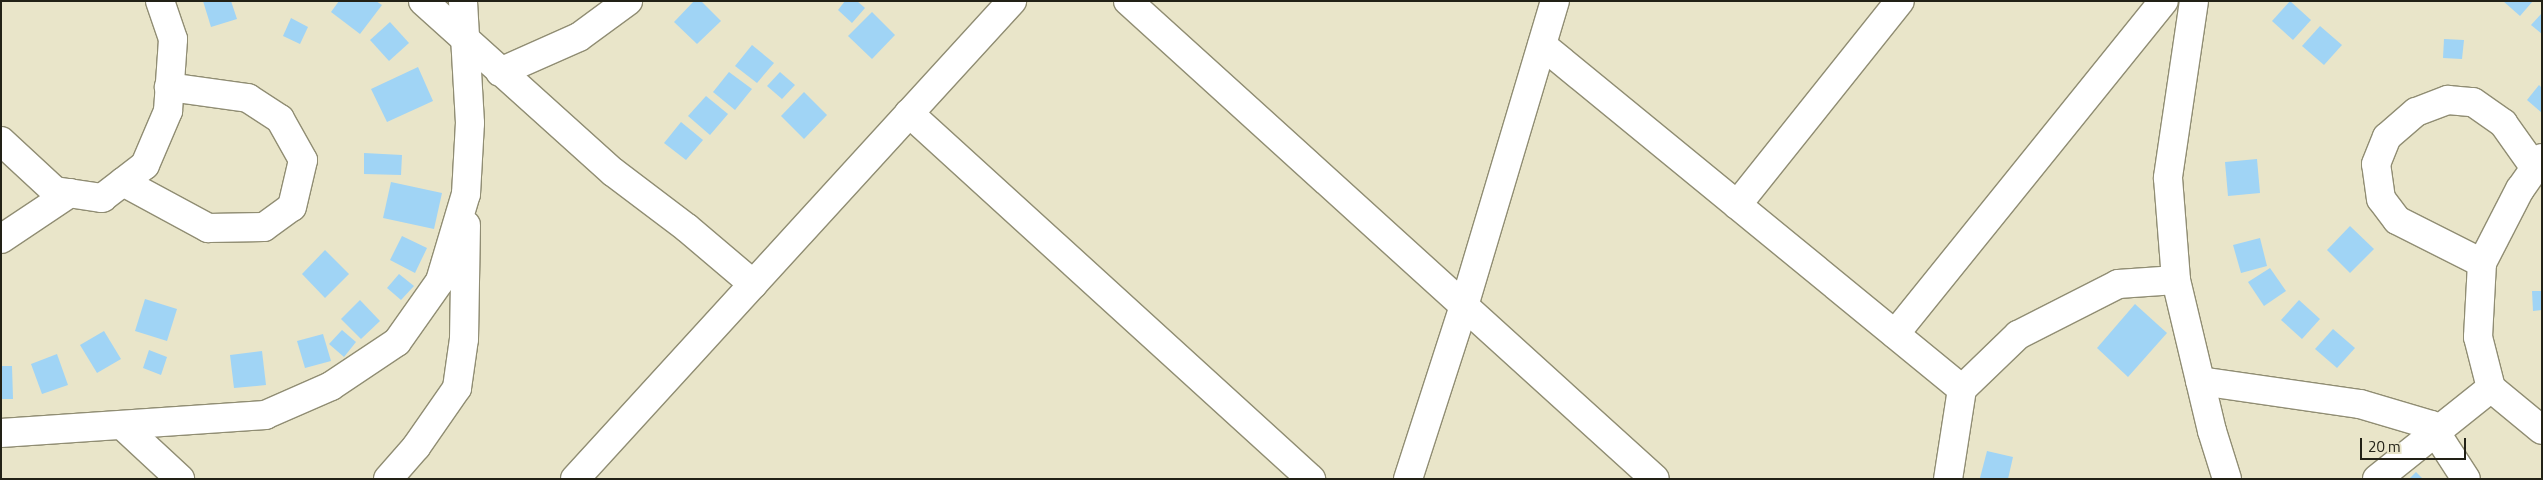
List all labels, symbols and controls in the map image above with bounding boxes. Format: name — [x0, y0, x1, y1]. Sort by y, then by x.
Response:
scale bar — [2363, 428, 2469, 460]
text: 20 m — [2368, 435, 2401, 458]

